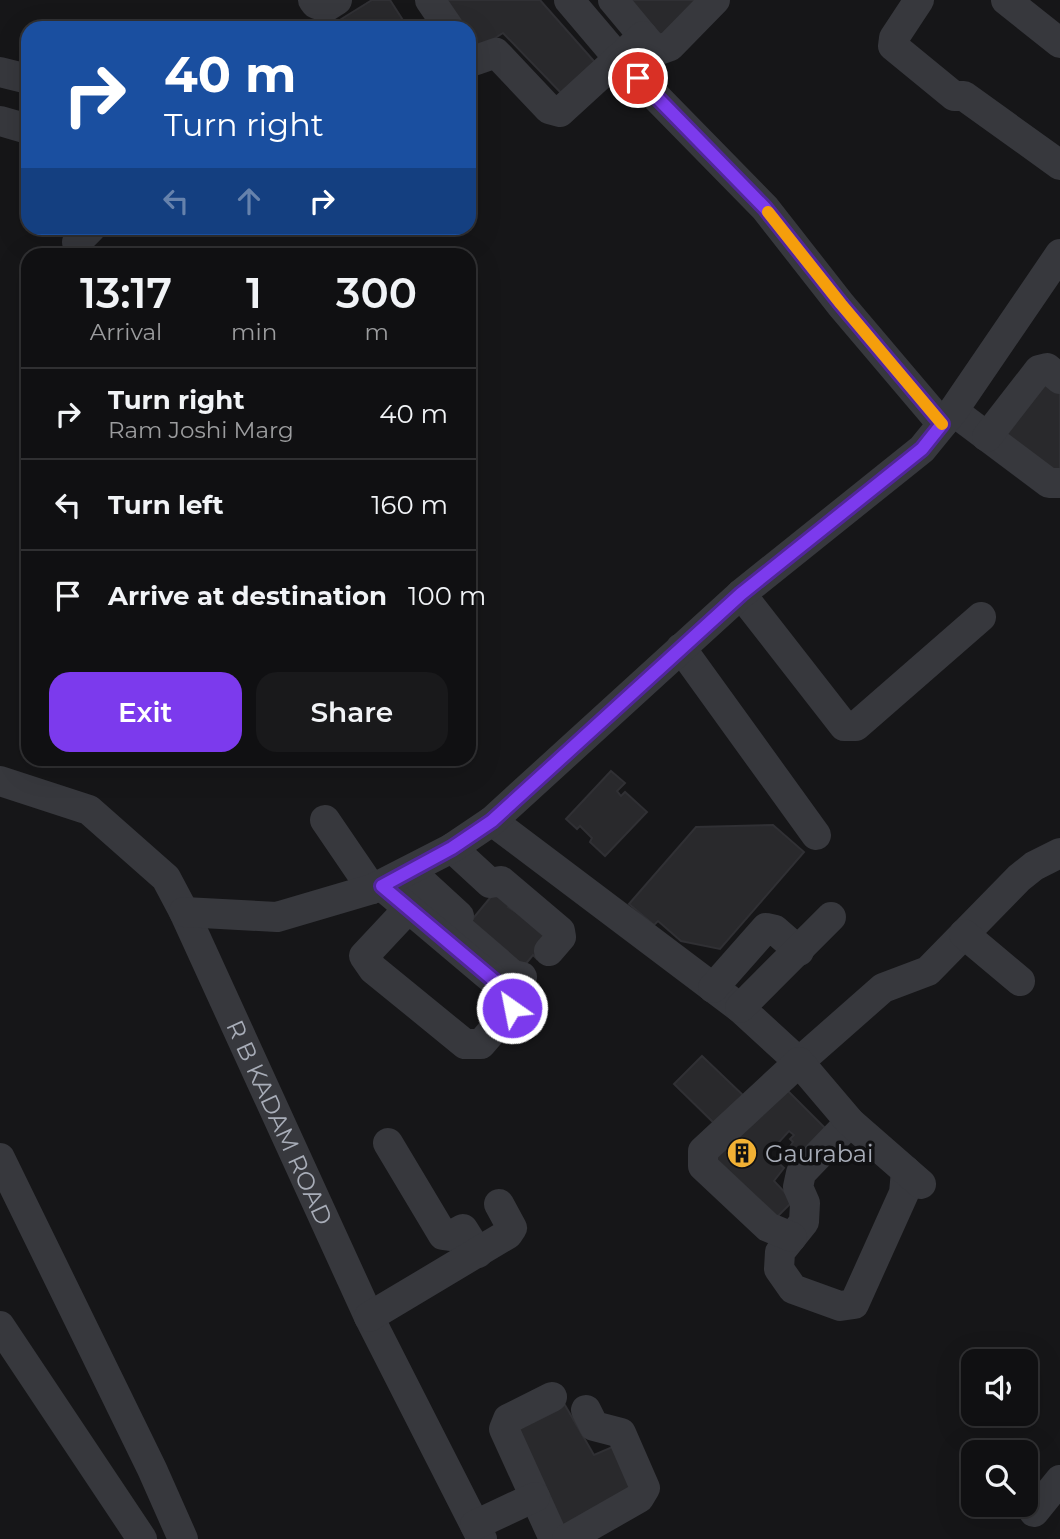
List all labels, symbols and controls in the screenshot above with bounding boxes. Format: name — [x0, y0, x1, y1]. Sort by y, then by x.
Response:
text: 40 m — [164, 45, 296, 104]
pin — [608, 48, 668, 108]
icon: right — [49, 49, 140, 140]
icon: arrive — [619, 59, 657, 97]
text: Turn right — [164, 105, 324, 144]
icon: left — [157, 182, 195, 220]
icon: ahead — [230, 182, 268, 220]
icon: right — [303, 182, 341, 220]
text: 13:17 — [80, 267, 172, 319]
text: 1 — [246, 267, 262, 319]
text: 300 — [336, 267, 417, 319]
text: Arrival — [90, 318, 162, 346]
text: min — [231, 318, 277, 346]
text: m — [364, 318, 389, 346]
text: Turn right — [108, 384, 244, 416]
icon: right — [49, 395, 87, 433]
text: 40 m — [379, 398, 448, 430]
text: Ram Joshi Marg — [108, 416, 294, 444]
icon: left — [49, 486, 87, 524]
text: Turn left — [108, 489, 224, 521]
text: 160 m — [371, 489, 448, 521]
icon: arrive — [49, 577, 87, 615]
text: Arrive at destination — [108, 580, 387, 612]
text: 100 m — [408, 580, 486, 612]
button: Exit — [49, 672, 242, 752]
button: Share — [256, 672, 448, 752]
position arrow — [475, 971, 549, 1045]
street label: R B KADAM ROAD — [221, 1015, 339, 1229]
building icon: Gaurabai — [725, 1136, 759, 1170]
place label: Gaurabai — [765, 1139, 873, 1168]
map controls — [961, 1349, 1038, 1517]
button: sound — [961, 1349, 1038, 1426]
button: search — [961, 1440, 1038, 1517]

